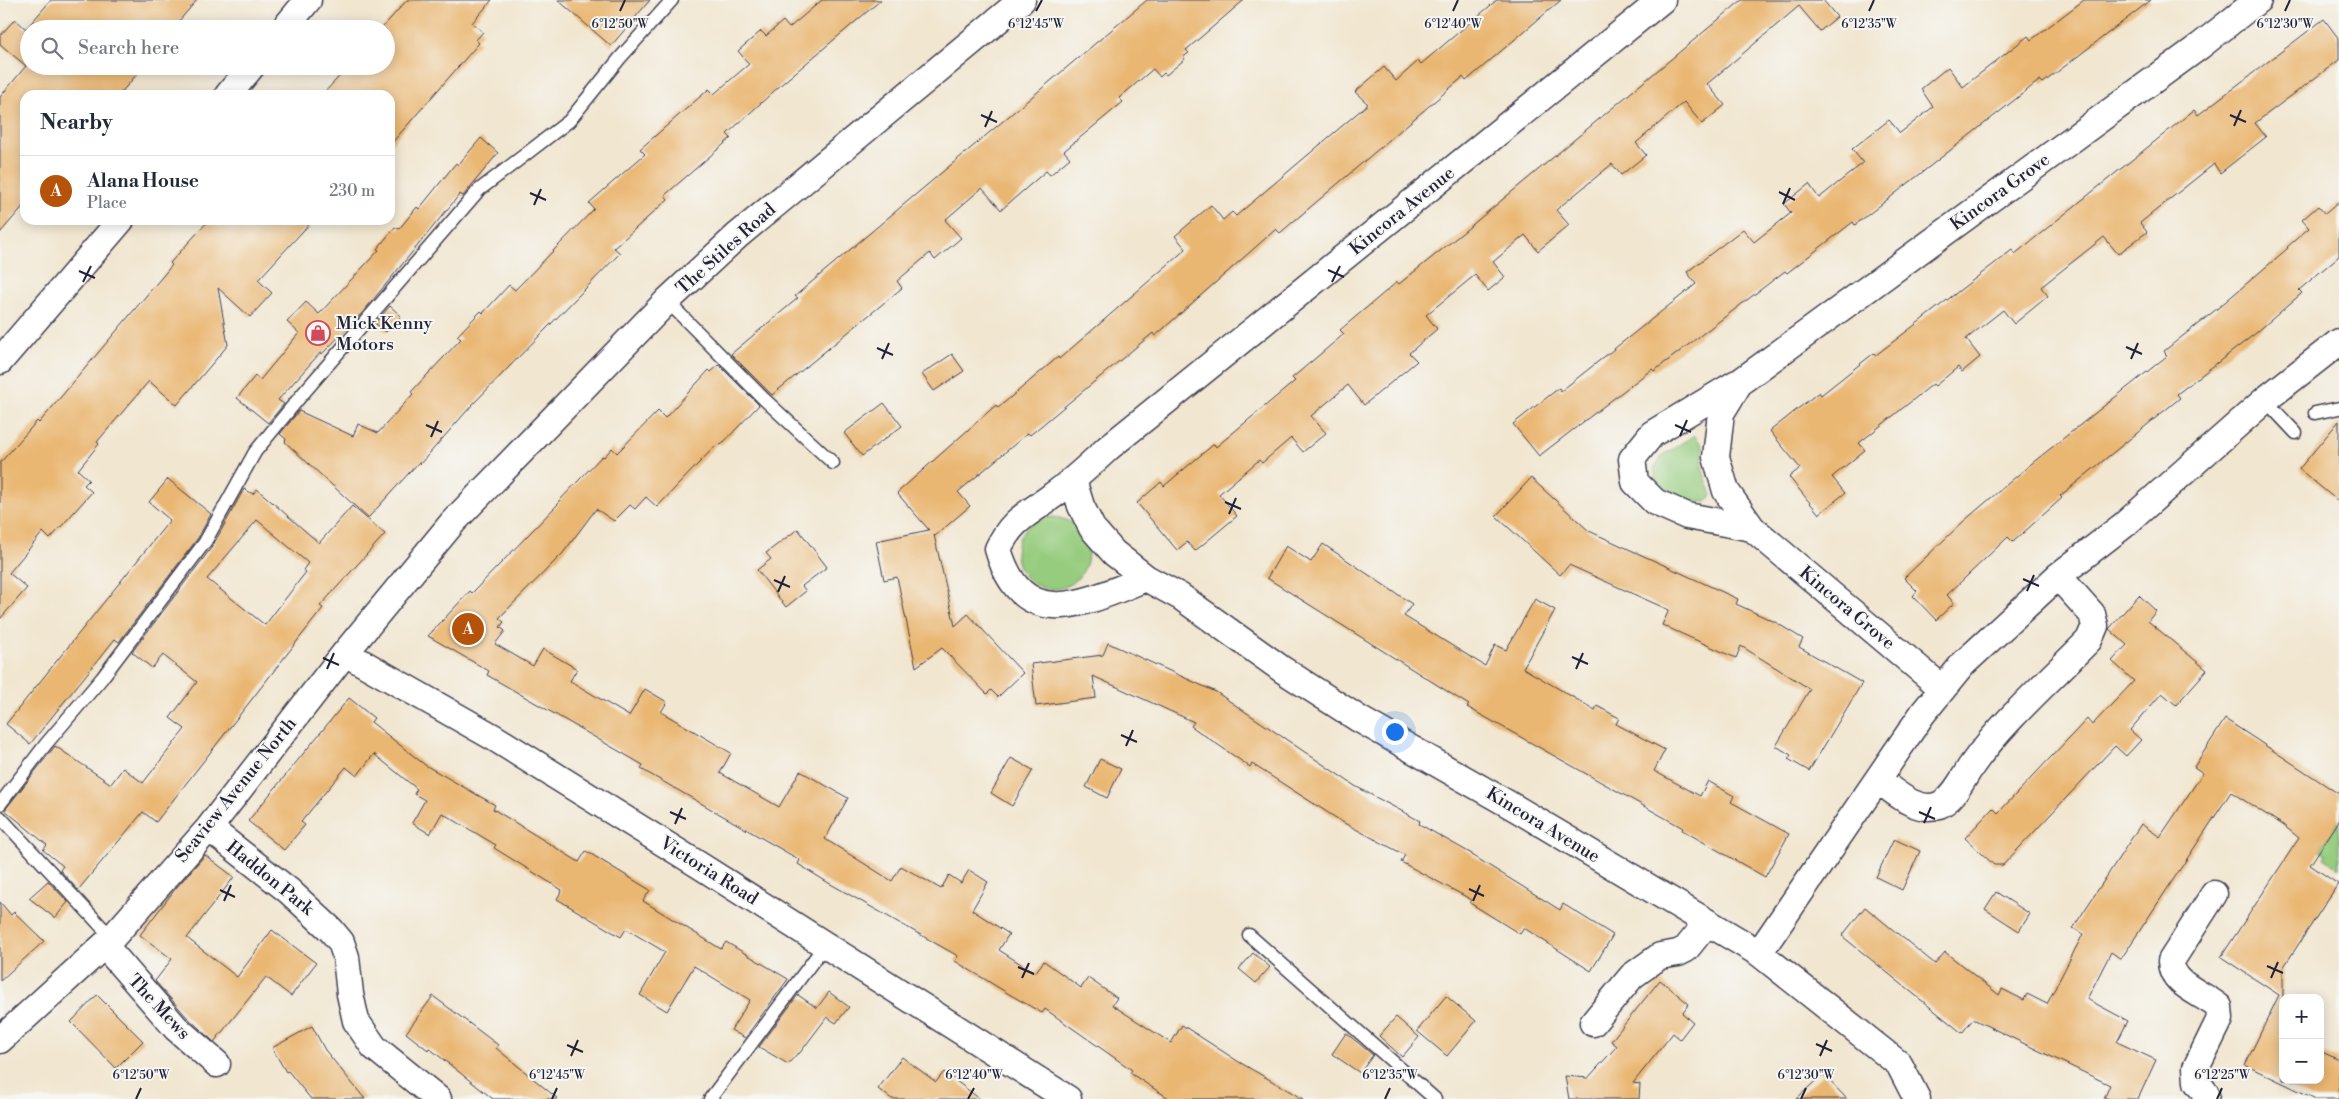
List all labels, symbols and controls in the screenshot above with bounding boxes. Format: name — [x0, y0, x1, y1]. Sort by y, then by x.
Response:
text: 6°12'50"W — [592, 17, 649, 32]
text: 6°12'45"W — [1008, 17, 1065, 32]
text: 6°12'40"W — [1424, 17, 1483, 32]
text: 6°12'35"W — [1841, 17, 1898, 32]
text: 6°12'30"W — [2257, 17, 2314, 32]
search box — [20, 20, 395, 75]
icon: search — [38, 34, 66, 62]
text: Search here — [78, 36, 179, 60]
text: Nearby — [40, 110, 113, 136]
street label: Kincora Grove — [1946, 148, 2054, 236]
street label: Kincora Avenue — [1345, 162, 1459, 260]
text: Alana House — [87, 169, 199, 193]
text: A — [50, 181, 62, 201]
text: 230 m — [329, 181, 375, 201]
text: Place — [87, 193, 127, 213]
street label: The Stiles Road — [671, 198, 781, 300]
place label: Mick Kenny Motors — [336, 312, 432, 356]
shop icon: Mick Kenny Motors — [305, 320, 331, 346]
street label: Kincora Grove — [1794, 561, 1900, 655]
pin: A — [452, 610, 484, 648]
street label: Seaview Avenue North — [170, 712, 302, 867]
your location — [1382, 719, 1408, 745]
street label: Kincora Avenue — [1482, 782, 1604, 868]
street label: Victoria Road — [655, 831, 763, 911]
street label: Haddon Park — [222, 836, 320, 921]
street label: The Mews — [123, 969, 195, 1045]
map controls — [2279, 994, 2324, 1084]
button: + — [2279, 994, 2324, 1039]
button: − — [2279, 1039, 2324, 1084]
text: 6°12'50"W — [113, 1068, 170, 1083]
text: 6°12'45"W — [529, 1068, 586, 1083]
text: 6°12'40"W — [945, 1068, 1004, 1083]
text: 6°12'35"W — [1362, 1068, 1419, 1083]
text: 6°12'30"W — [1778, 1068, 1835, 1083]
text: 6°12'25"W — [2194, 1068, 2251, 1083]

